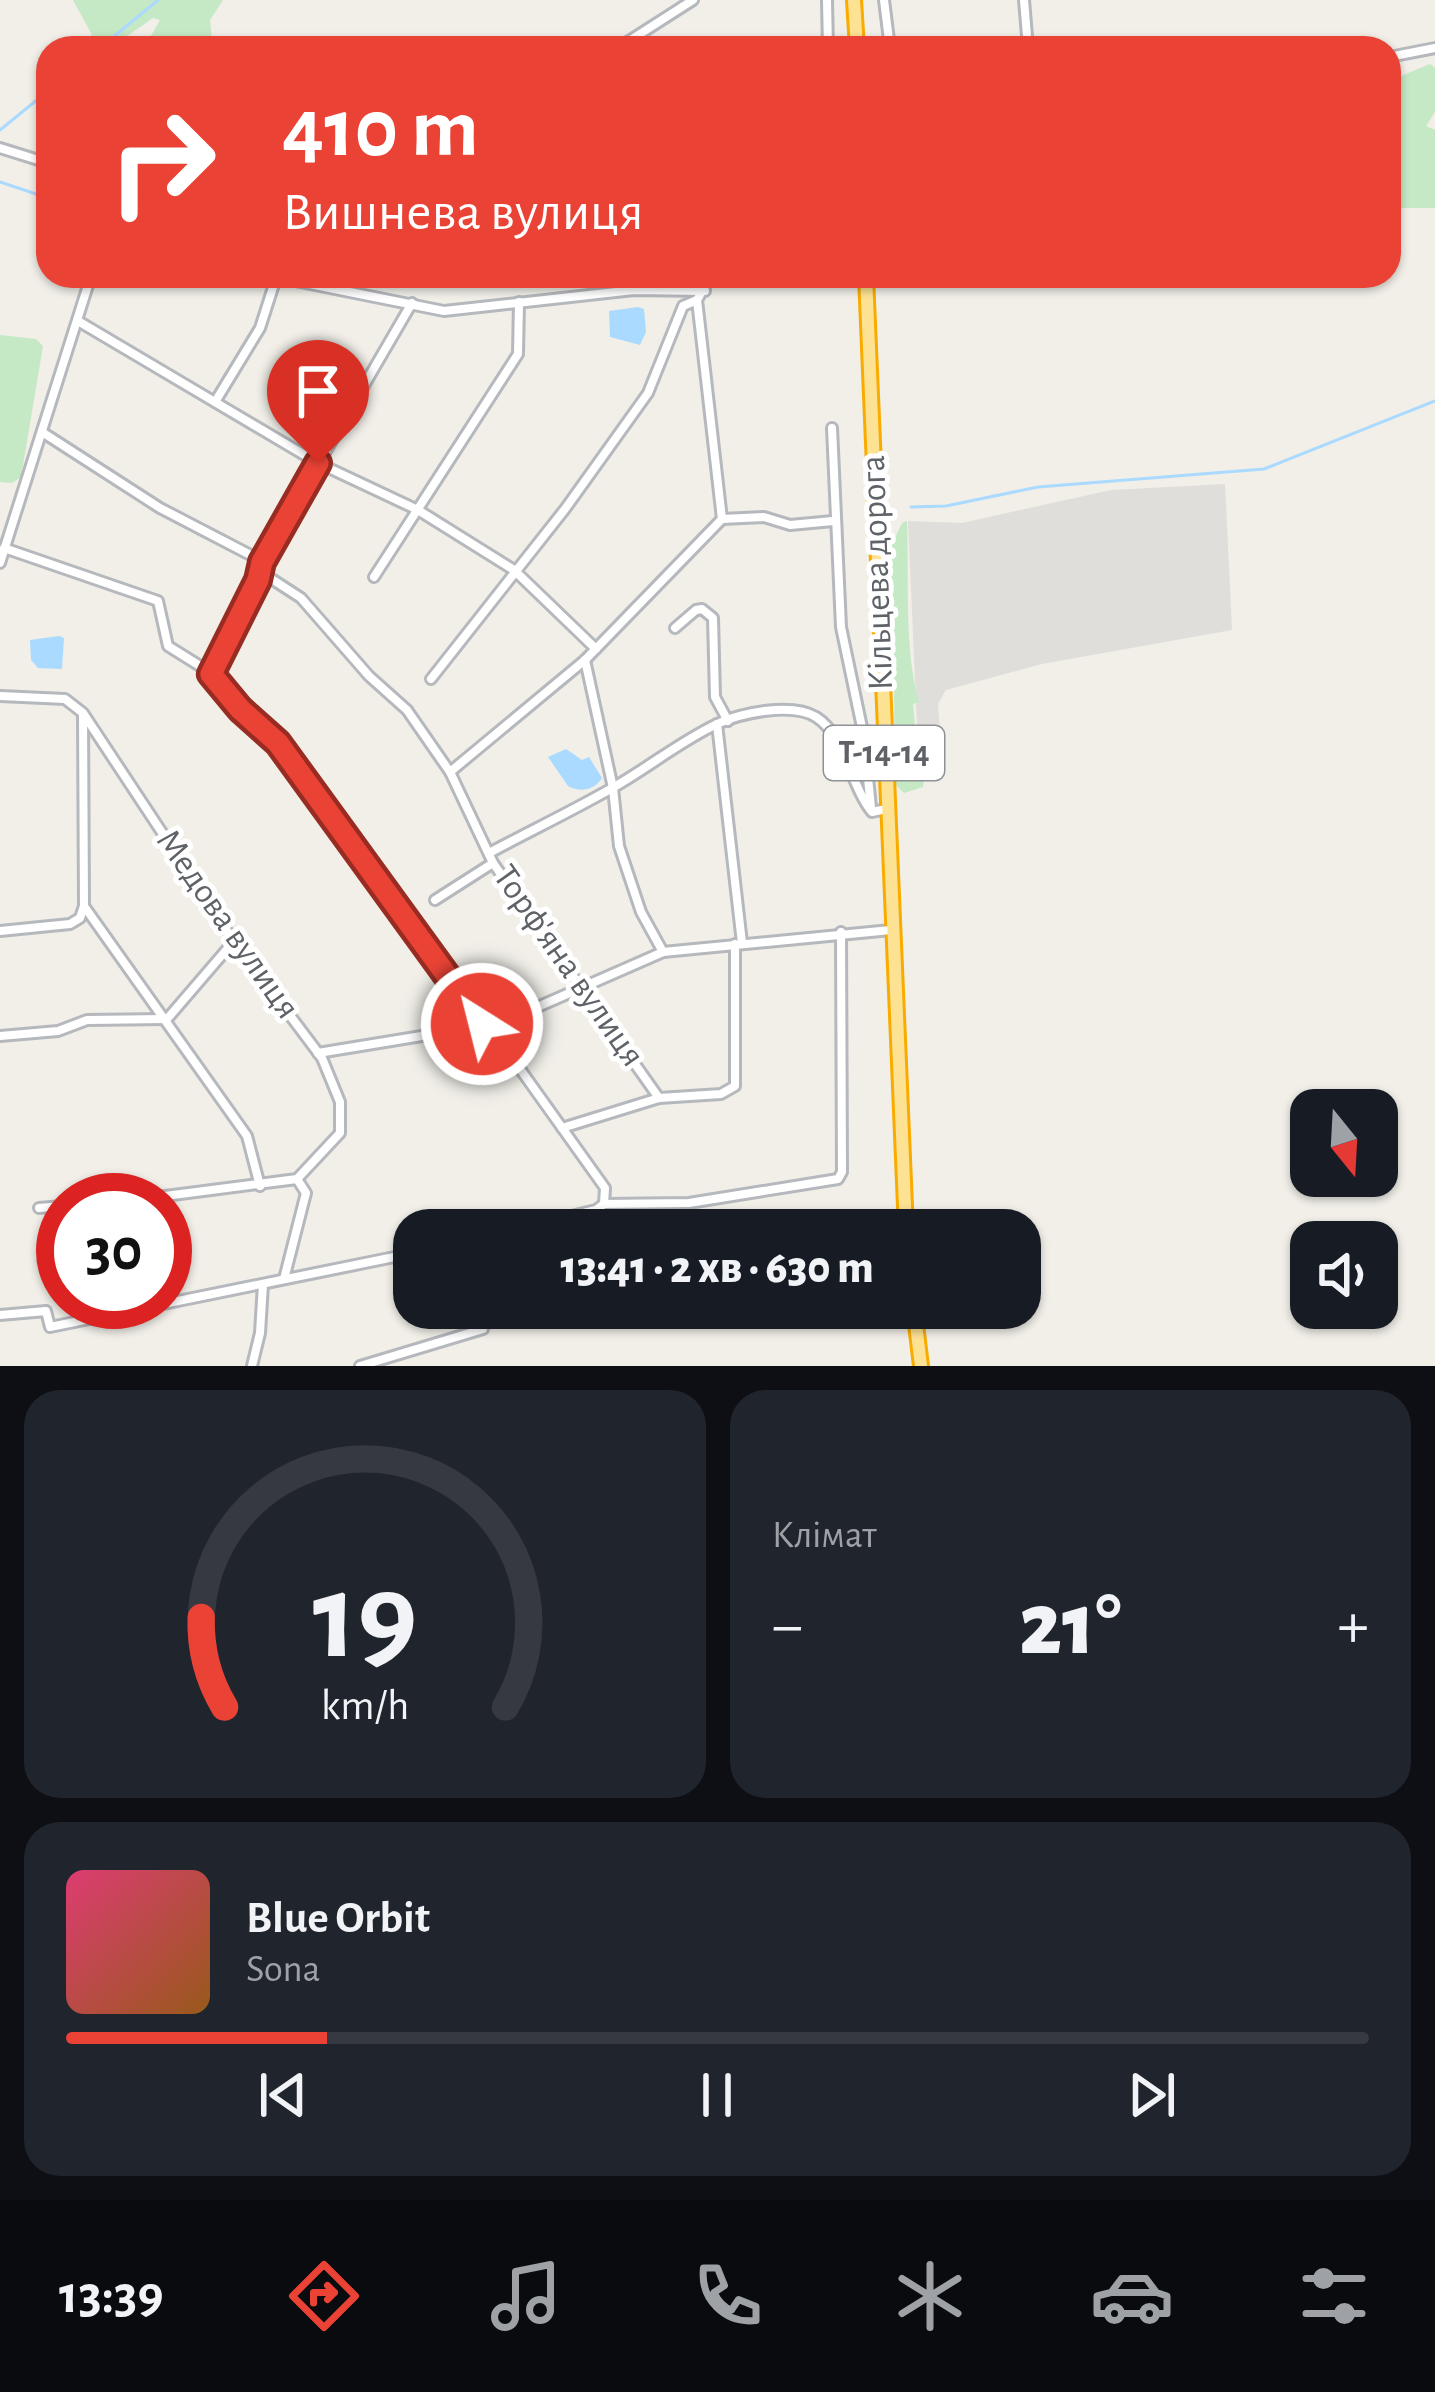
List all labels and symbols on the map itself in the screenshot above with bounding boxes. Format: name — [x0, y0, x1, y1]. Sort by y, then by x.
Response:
pin — [267, 340, 369, 463]
street label: Кільцева дорога — [855, 455, 899, 691]
road number: Т-14-14 — [824, 726, 944, 780]
street label: Медова вулиця — [150, 823, 306, 1025]
street label: Торф'яна вулиця — [487, 859, 651, 1073]
position arrow — [419, 961, 545, 1087]
north arrow — [1290, 1089, 1398, 1197]
speed limit sign: 30 — [36, 1173, 192, 1329]

